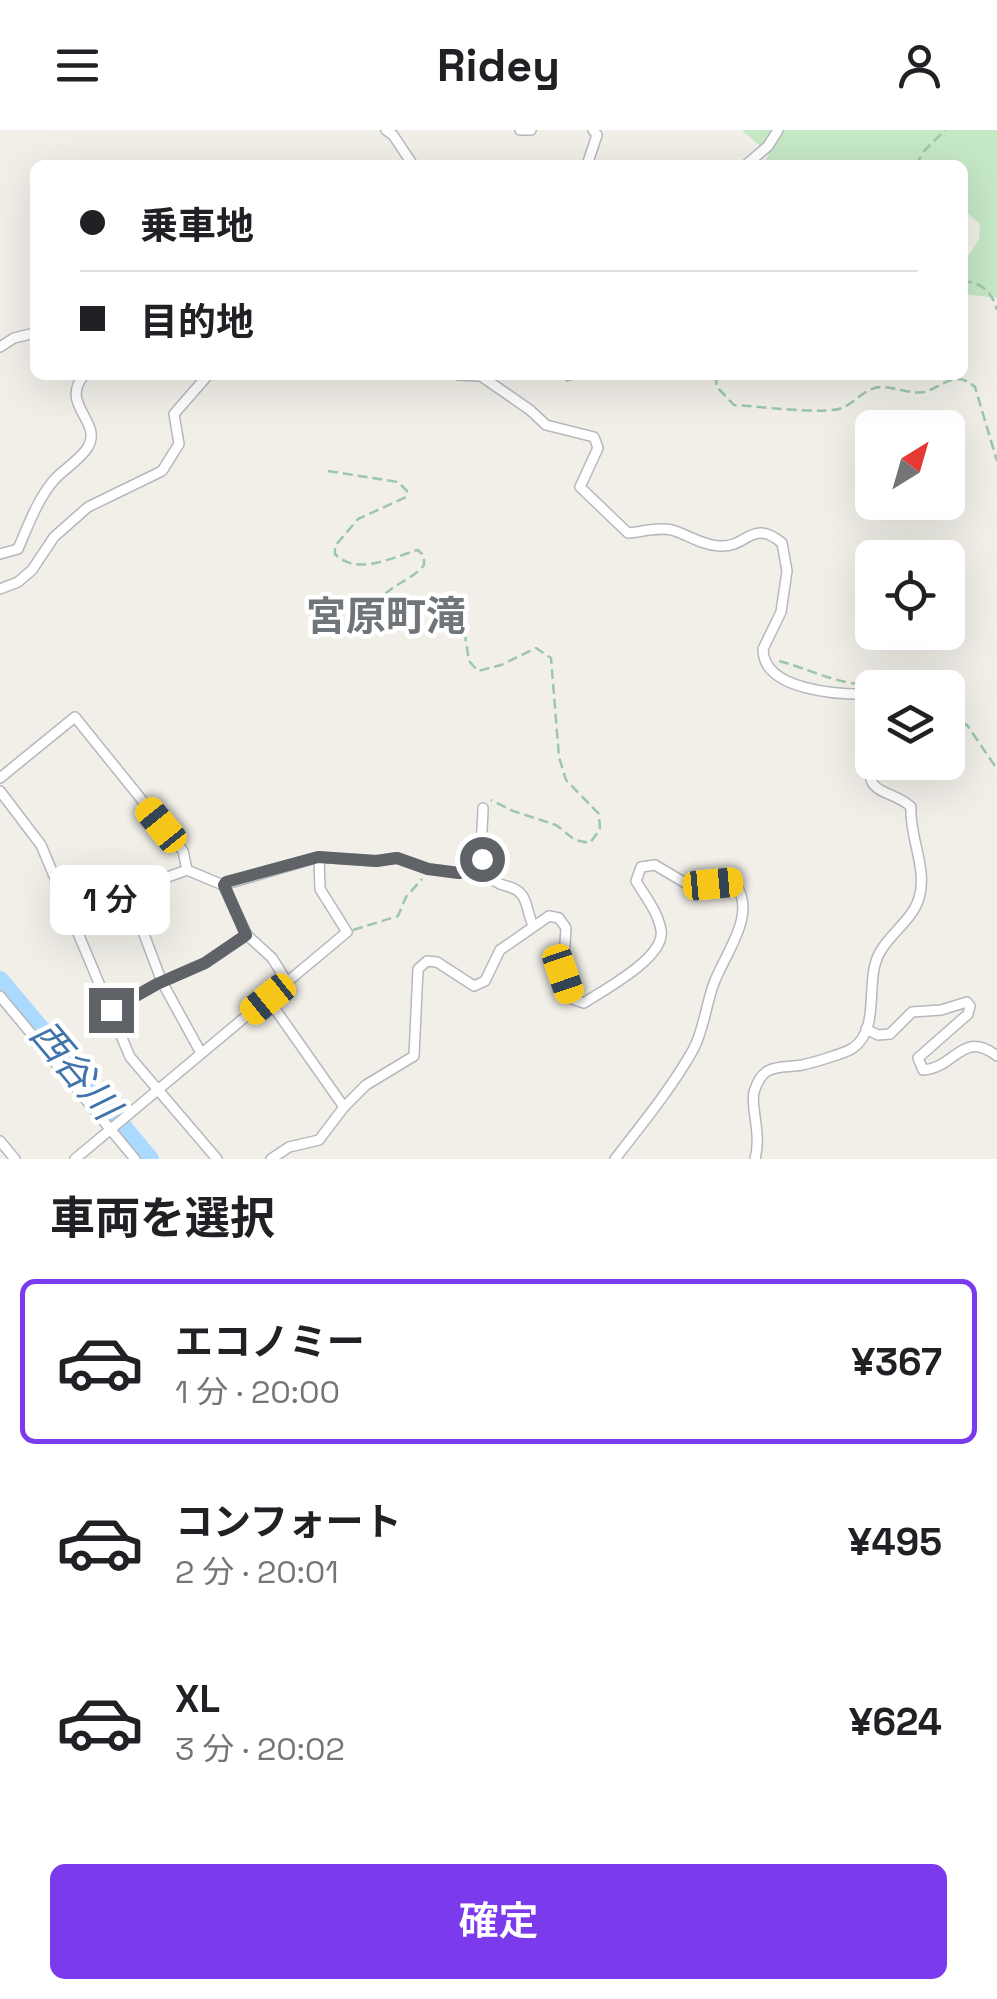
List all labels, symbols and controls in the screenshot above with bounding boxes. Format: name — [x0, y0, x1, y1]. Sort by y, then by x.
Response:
text: Ridey — [437, 37, 560, 94]
icon: menu — [50, 38, 105, 93]
icon: person — [892, 38, 947, 93]
text: 乗車地 — [140, 202, 254, 250]
text: 目的地 — [140, 298, 254, 346]
north arrow — [855, 410, 965, 520]
map controls — [855, 410, 965, 780]
button: locate — [855, 540, 965, 650]
district label: 宮原町滝 — [306, 591, 466, 642]
button: layers — [855, 670, 965, 780]
car — [130, 792, 192, 858]
route start — [460, 837, 505, 882]
callout: 1 分 — [51, 865, 171, 935]
car — [682, 866, 744, 902]
text: 1 分 — [83, 880, 137, 920]
car — [539, 941, 587, 1007]
car — [235, 968, 301, 1030]
route end — [89, 988, 134, 1033]
water label: 西谷川 — [20, 1011, 133, 1132]
text: 車両を選択 — [50, 1190, 275, 1247]
icon: car — [55, 1317, 145, 1407]
text: エコノミー — [175, 1318, 365, 1366]
text: ¥367 — [851, 1338, 942, 1386]
text: 1 分 · 20:00 — [175, 1372, 340, 1412]
icon: car — [55, 1497, 145, 1587]
text: コンフォート — [175, 1498, 402, 1546]
text: ¥495 — [848, 1518, 942, 1566]
text: 2 分 · 20:01 — [175, 1552, 339, 1592]
text: XL — [175, 1675, 220, 1723]
icon: car — [55, 1677, 145, 1767]
text: ¥624 — [849, 1698, 942, 1746]
text: 3 分 · 20:02 — [175, 1729, 345, 1769]
button: 確定 — [50, 1864, 947, 1979]

